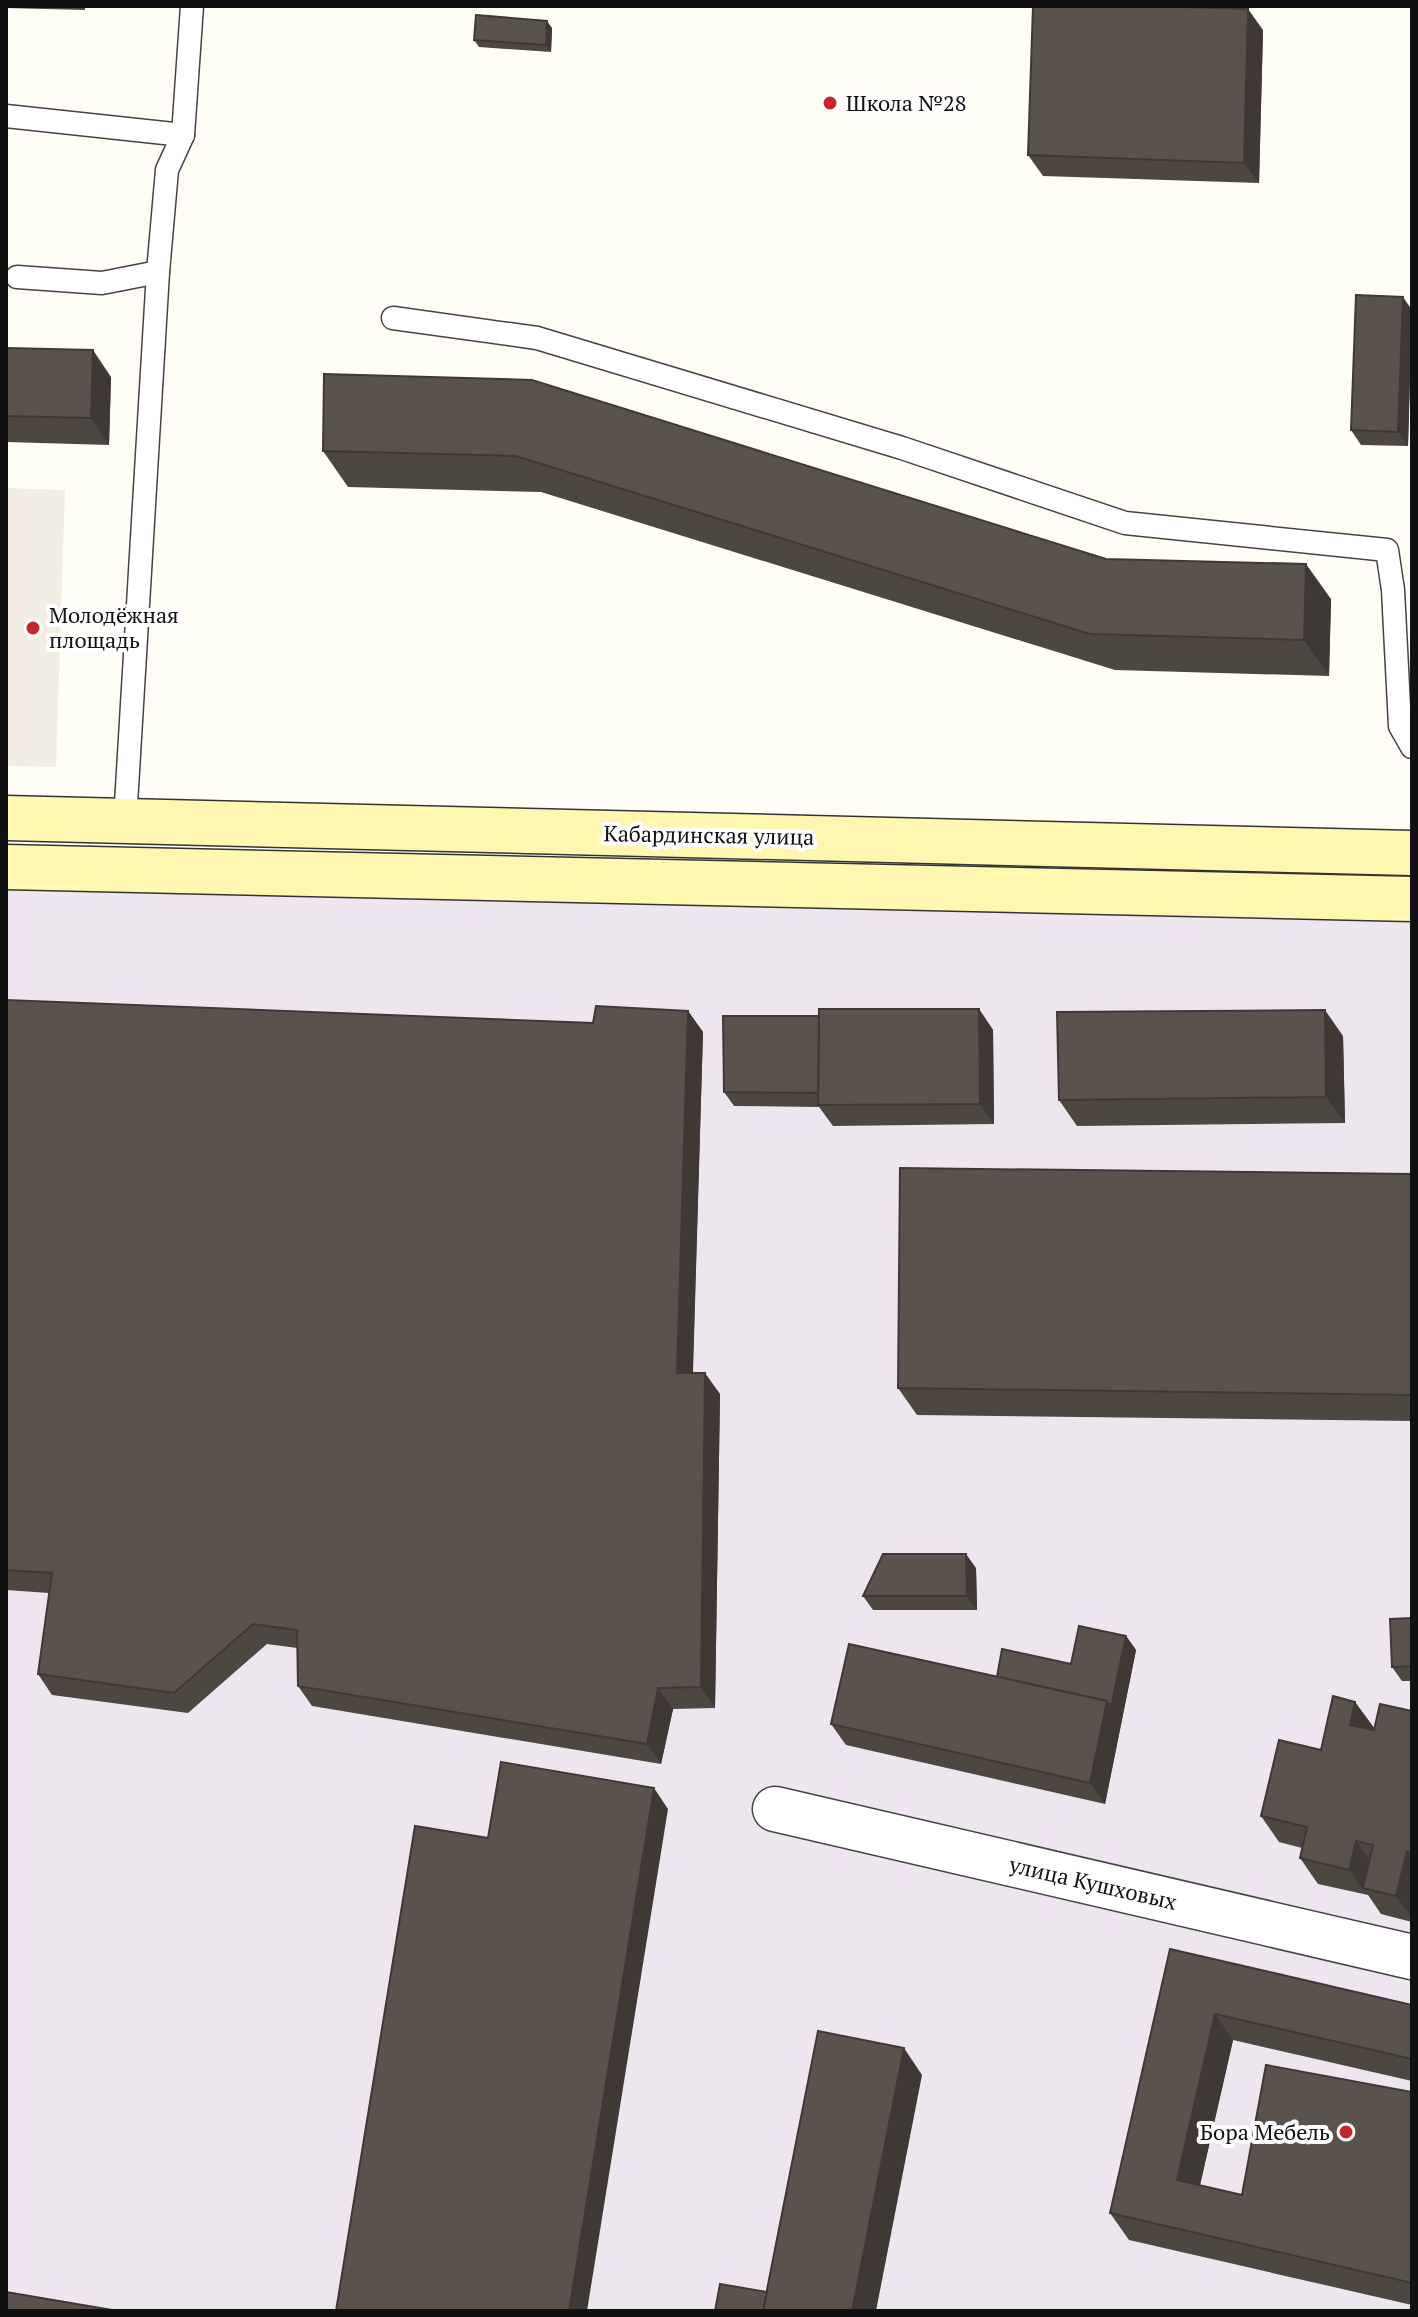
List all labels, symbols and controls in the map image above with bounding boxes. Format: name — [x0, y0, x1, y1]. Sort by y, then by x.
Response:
place label: Школа №28 — [846, 88, 966, 117]
marker: Школа №28 — [821, 94, 839, 112]
place label: Молодёжная площадь — [49, 600, 179, 654]
marker: Молодёжная площадь — [24, 619, 42, 637]
street label: Кабардинская улица — [603, 818, 815, 851]
street label: улица Кушховых — [1006, 1849, 1180, 1916]
place label: Бора Мебель — [1200, 2117, 1330, 2146]
marker: Бора Мебель — [1337, 2123, 1355, 2141]

